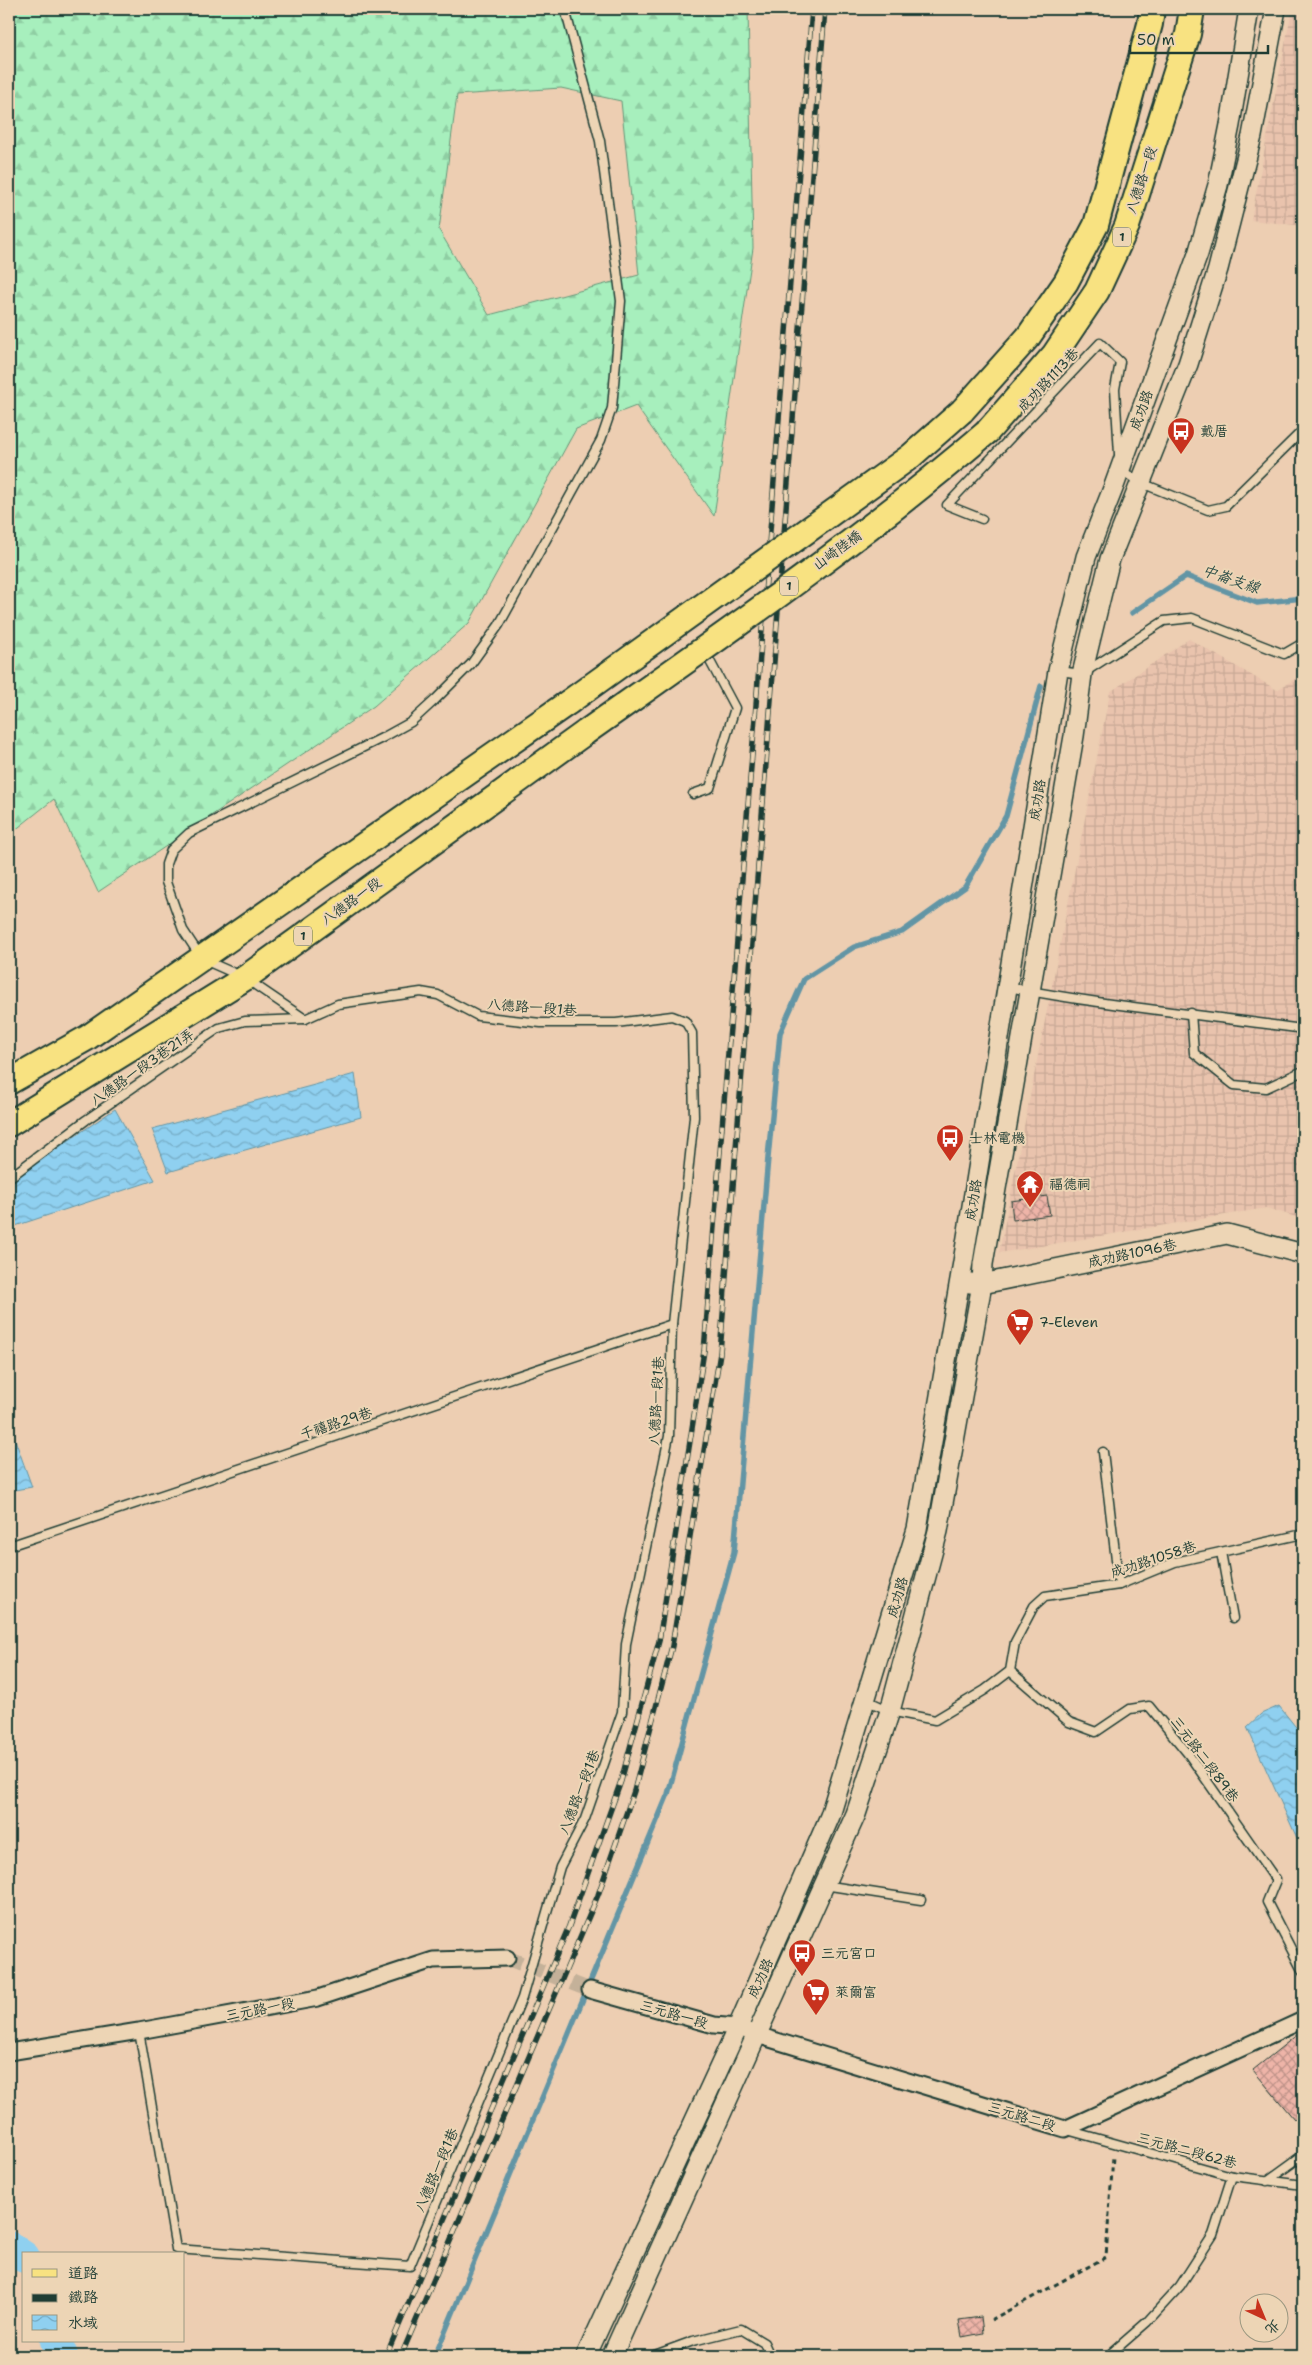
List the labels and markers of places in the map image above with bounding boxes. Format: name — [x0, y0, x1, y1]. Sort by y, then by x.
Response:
bus stop icon: 戴厝 — [1166, 416, 1196, 455]
place label: 戴厝 — [1200, 422, 1228, 440]
bus stop icon: 士林電機 — [935, 1123, 965, 1162]
place label: 士林電機 — [969, 1129, 1025, 1147]
temple icon: 福德祠 — [1015, 1169, 1045, 1208]
place label: 福德祠 — [1049, 1175, 1091, 1193]
supermarket icon: 7-Eleven — [1005, 1307, 1035, 1346]
place label: 7-Eleven — [1039, 1313, 1098, 1331]
bus stop icon: 三元宮口 — [787, 1938, 817, 1977]
place label: 三元宮口 — [821, 1944, 877, 1962]
supermarket icon: 萊爾富 — [801, 1977, 831, 2016]
place label: 萊爾富 — [835, 1983, 877, 2001]

